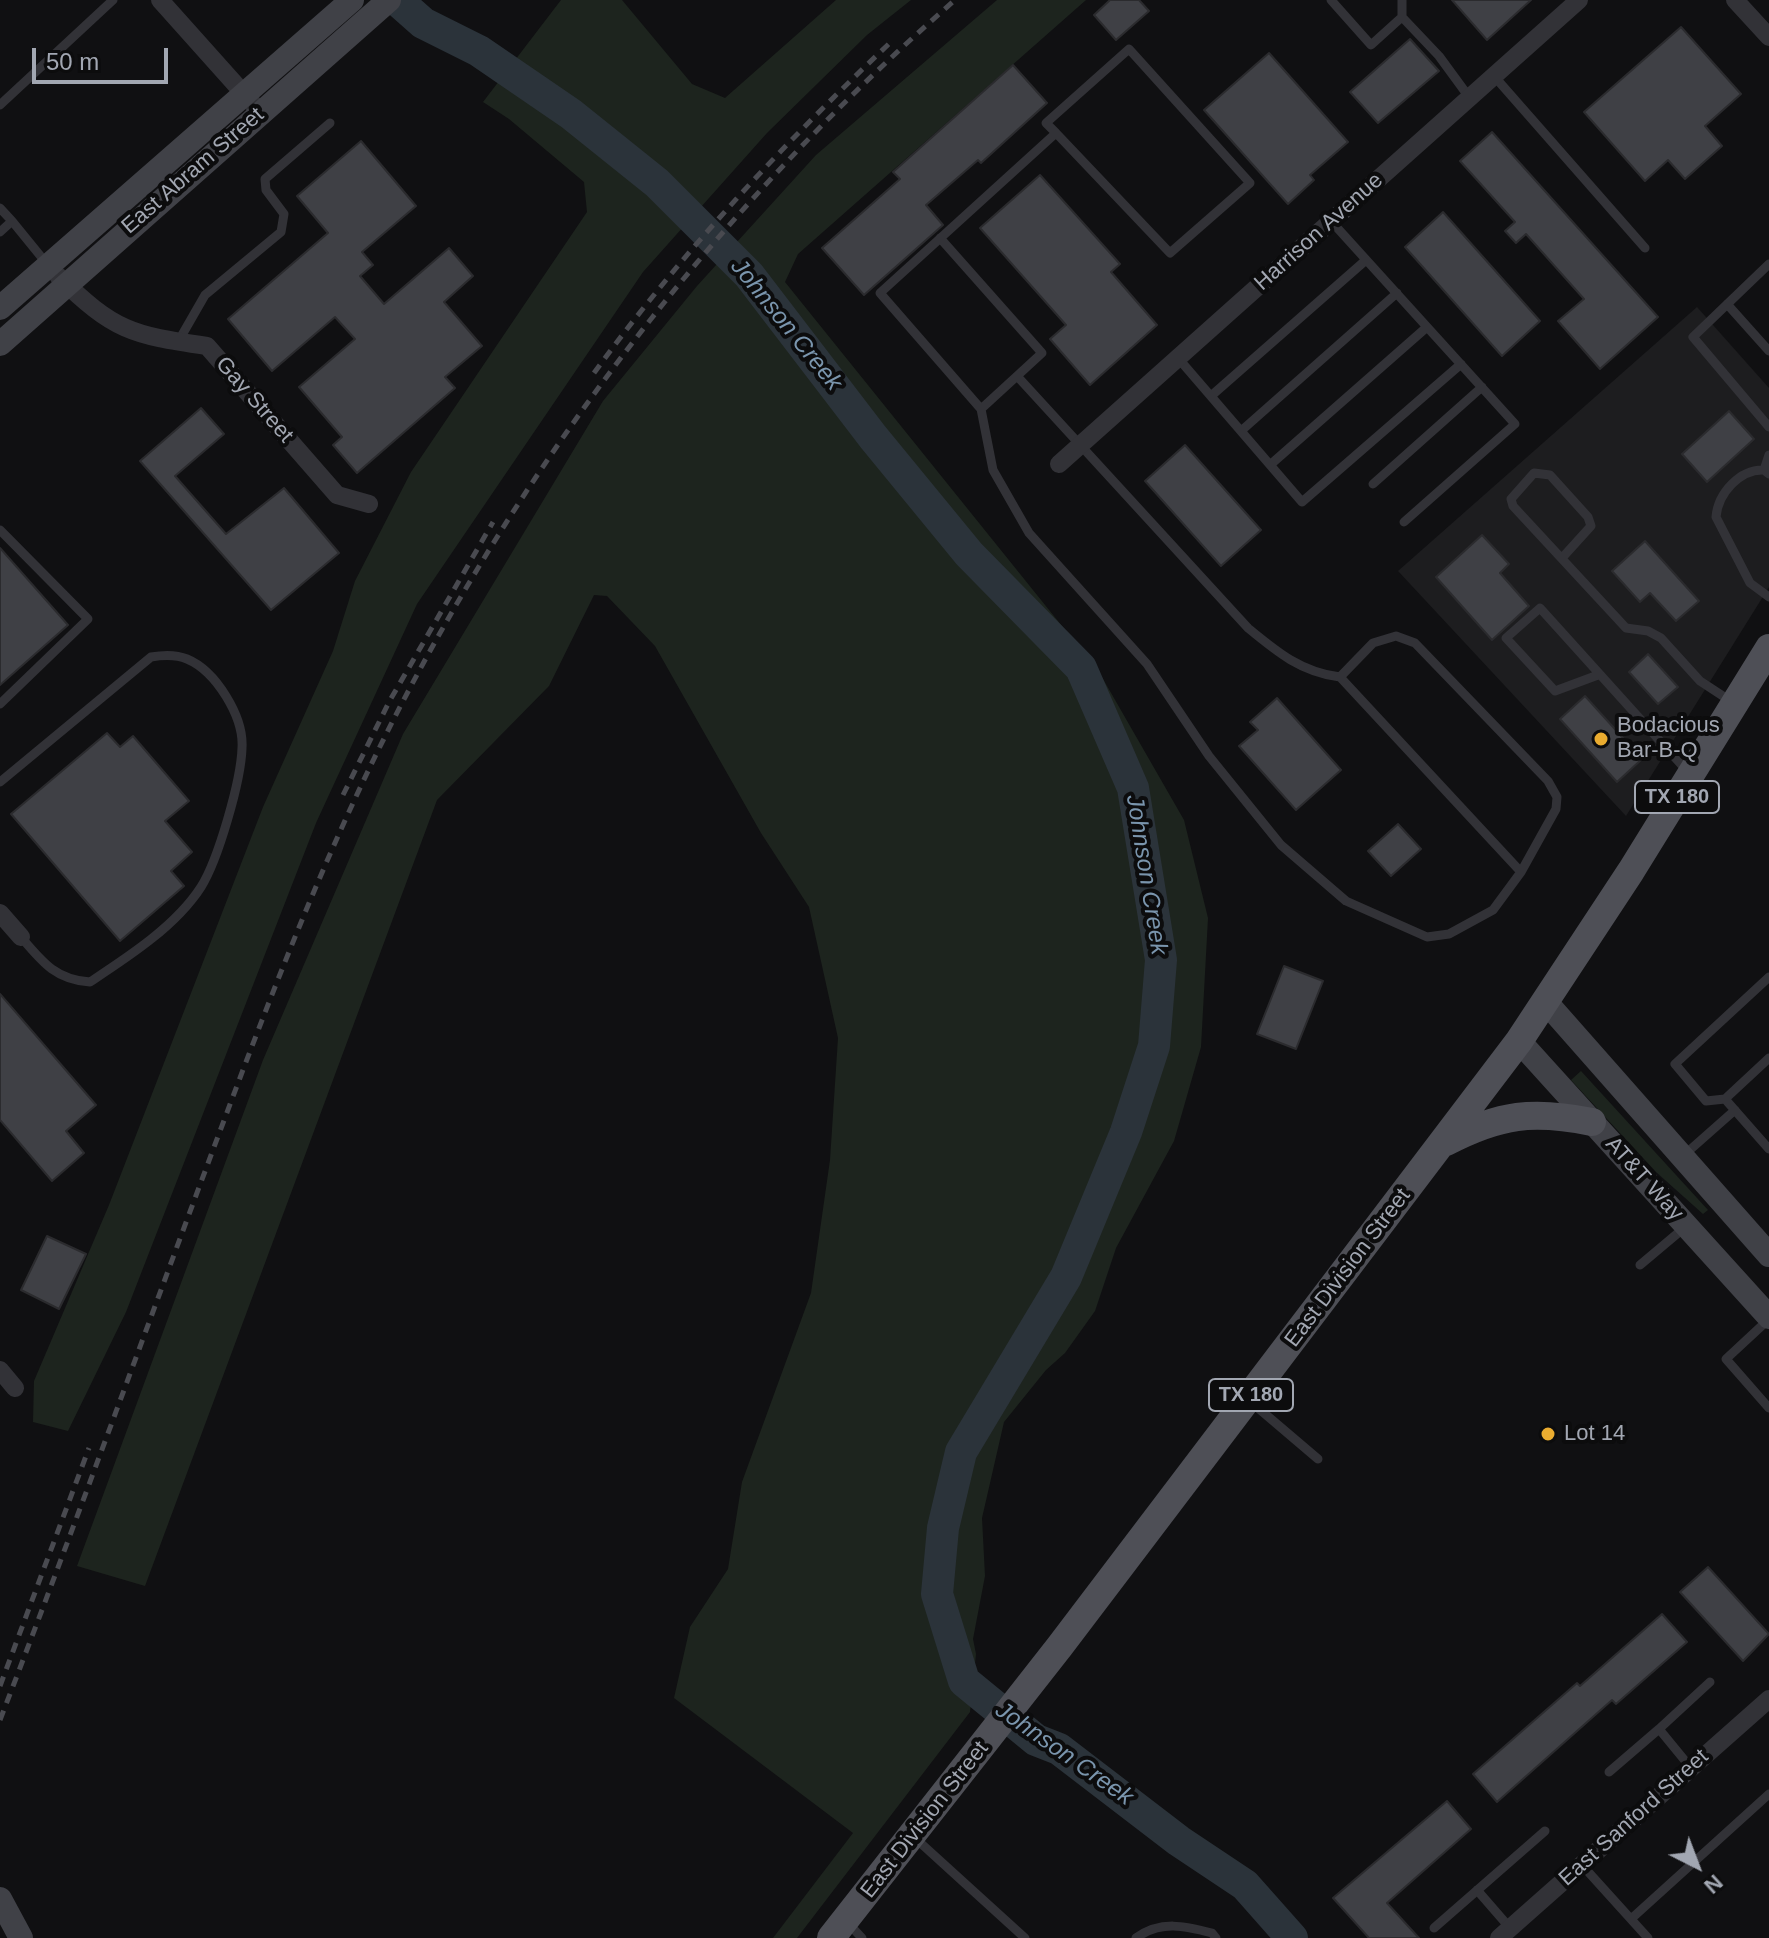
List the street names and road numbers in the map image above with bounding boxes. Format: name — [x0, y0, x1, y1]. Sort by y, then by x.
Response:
street label: East Abram Street — [117, 102, 269, 240]
street label: Harrison Avenue — [1249, 168, 1389, 296]
street label: Gay Street — [210, 352, 298, 448]
road number: TX 180 — [1635, 781, 1719, 813]
street label: AT&T Way — [1599, 1132, 1689, 1226]
street label: East Division Street — [1280, 1183, 1416, 1353]
road number: TX 180 — [1209, 1379, 1293, 1411]
street label: East Division Street — [856, 1736, 994, 1904]
street label: East Sanford Street — [1554, 1744, 1714, 1892]

